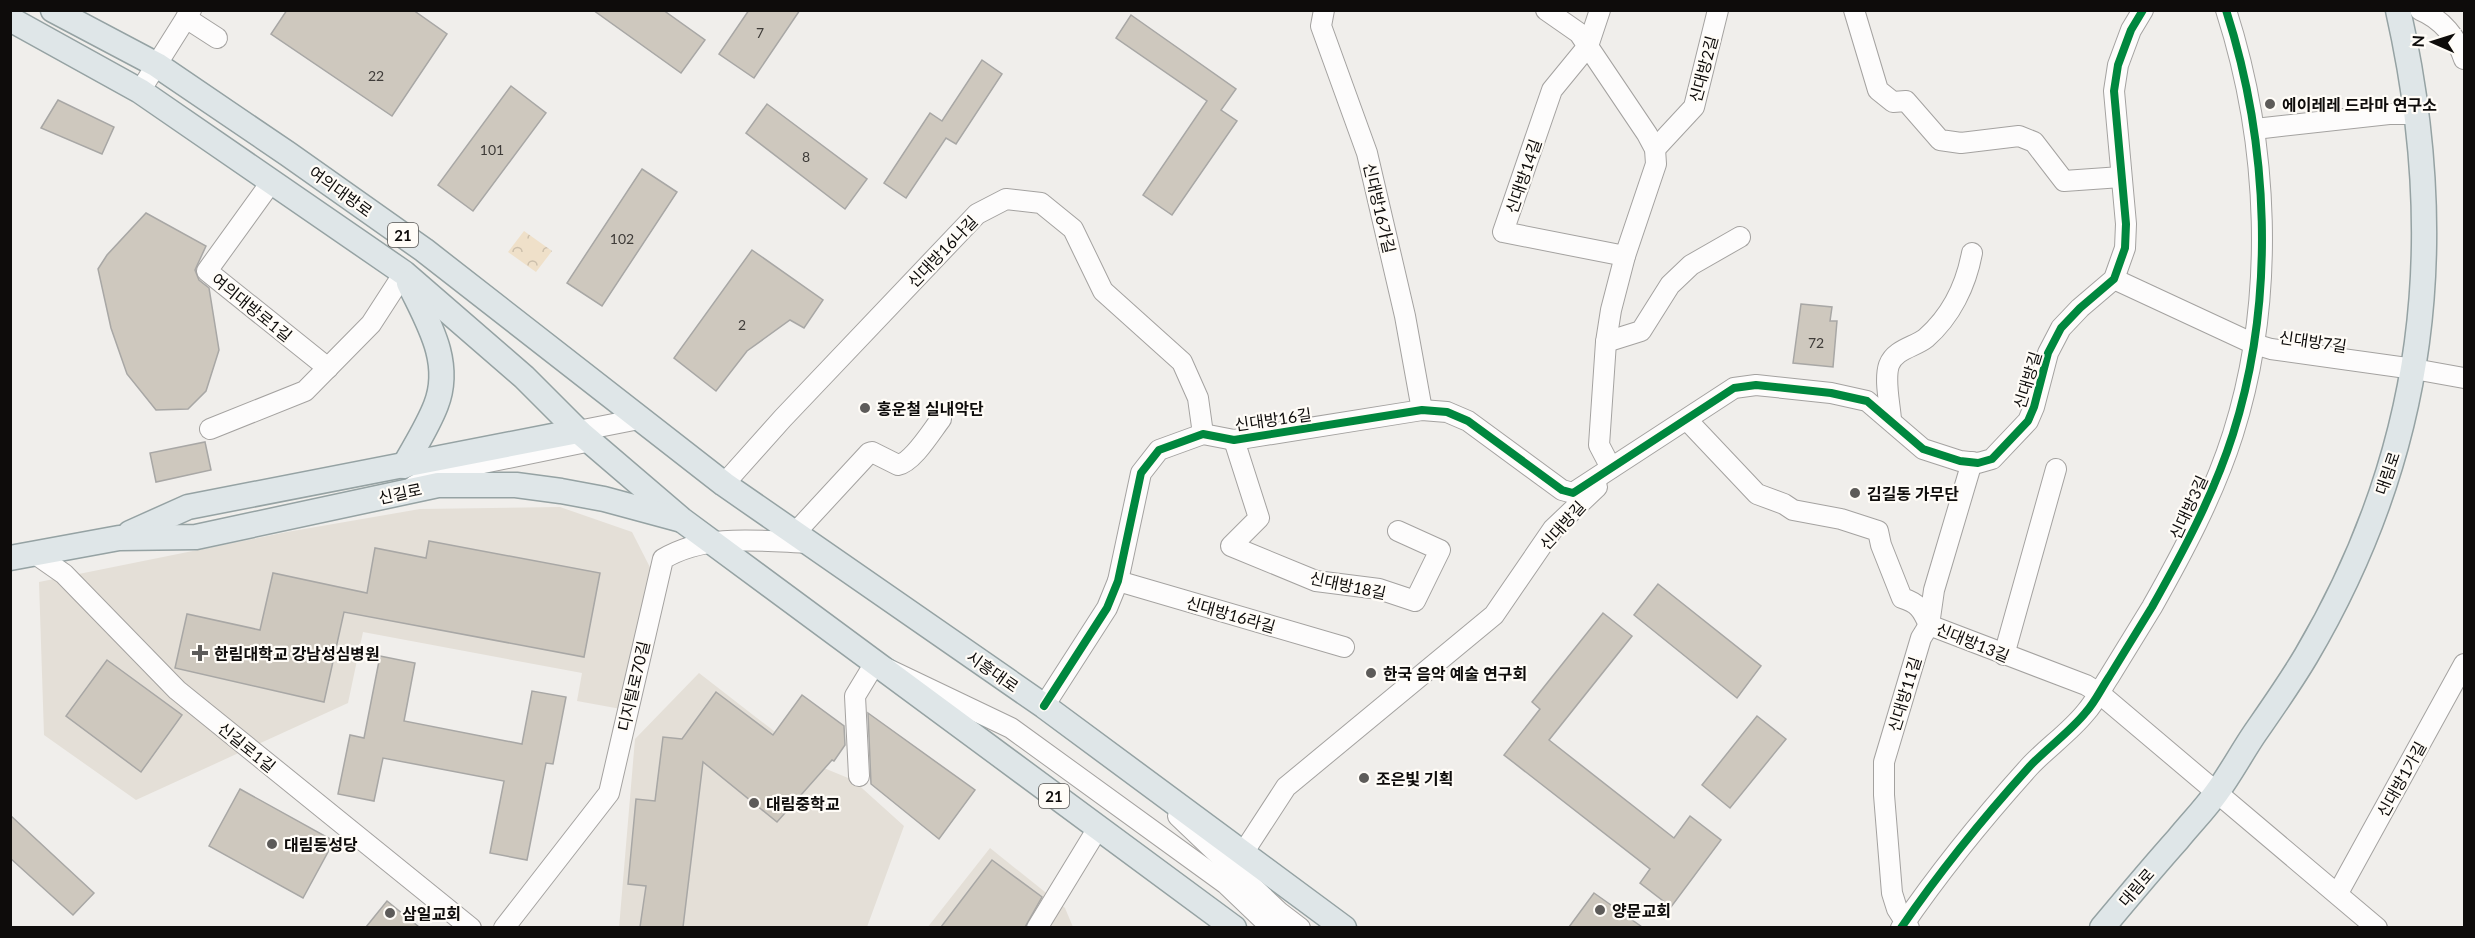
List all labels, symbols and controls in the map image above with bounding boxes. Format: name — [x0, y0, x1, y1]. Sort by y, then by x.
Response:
north arrow — [2403, 12, 2463, 72]
house number: 7 — [756, 24, 764, 41]
street label: 신대방2길 — [1685, 34, 1721, 104]
text: N — [2408, 35, 2427, 48]
house number: 22 — [368, 67, 384, 84]
place label: 에이레레 드라마 연구소 — [2282, 95, 2437, 114]
marker: 에이레레 드라마 연구소 — [2263, 97, 2277, 111]
street label: 신대방14길 — [1501, 136, 1545, 216]
house number: 101 — [480, 141, 504, 158]
house number: 8 — [802, 148, 810, 165]
street label: 신대방16가길 — [1360, 161, 1400, 255]
street label: 여의대방로 — [306, 162, 377, 220]
street label: 신대방16나길 — [903, 211, 981, 291]
road number: 21 — [388, 223, 418, 247]
house number: 102 — [610, 230, 634, 247]
street label: 여의대방로1길 — [208, 269, 296, 345]
house number: 2 — [738, 316, 746, 333]
street label: 신대방7길 — [2278, 327, 2348, 355]
house number: 72 — [1808, 334, 1824, 351]
street label: 신대방길 — [2009, 349, 2045, 411]
place label: 홍운철 실내악단 — [877, 399, 984, 418]
marker: 홍운철 실내악단 — [858, 401, 872, 415]
street label: 신대방16길 — [1233, 404, 1313, 434]
street label: 대림로 — [2371, 449, 2403, 497]
street label: 신대방3길 — [2165, 472, 2211, 542]
street label: 신길로 — [376, 479, 424, 507]
place label: 김길동 가무단 — [1867, 484, 1959, 503]
marker: 김길동 가무단 — [1848, 486, 1862, 500]
street label: 신대방길 — [1535, 497, 1589, 553]
street label: 신대방18길 — [1308, 568, 1388, 602]
street label: 신대방16라길 — [1184, 592, 1278, 636]
street label: 신대방13길 — [1934, 619, 2012, 665]
street label: 디지털로70길 — [613, 639, 653, 733]
marker: 한림대학교 강남성심병원 — [191, 644, 209, 662]
place label: 한림대학교 강남성심병원 — [214, 644, 380, 663]
street label: 시흥대로 — [963, 646, 1023, 696]
street label: 신대방11길 — [1884, 654, 1924, 734]
place label: 한국 음악 예술 연구회 — [1383, 664, 1527, 683]
marker: 한국 음악 예술 연구회 — [1364, 666, 1378, 680]
street label: 신길로1길 — [215, 718, 279, 776]
street label: 신대방1가길 — [2373, 738, 2429, 820]
place label: 조은빛 기획 — [1376, 769, 1454, 788]
marker: 조은빛 기획 — [1357, 771, 1371, 785]
road number: 21 — [1039, 784, 1069, 808]
place label: 대림중학교 — [766, 794, 840, 813]
marker: 대림중학교 — [747, 796, 761, 810]
place label: 대림동성당 — [284, 835, 358, 854]
marker: 대림동성당 — [265, 837, 279, 851]
street label: 대림로 — [2114, 864, 2158, 910]
place label: 양문교회 — [1612, 901, 1671, 920]
marker: 양문교회 — [1593, 903, 1607, 917]
place label: 삼일교회 — [402, 904, 461, 923]
marker: 삼일교회 — [383, 906, 397, 920]

